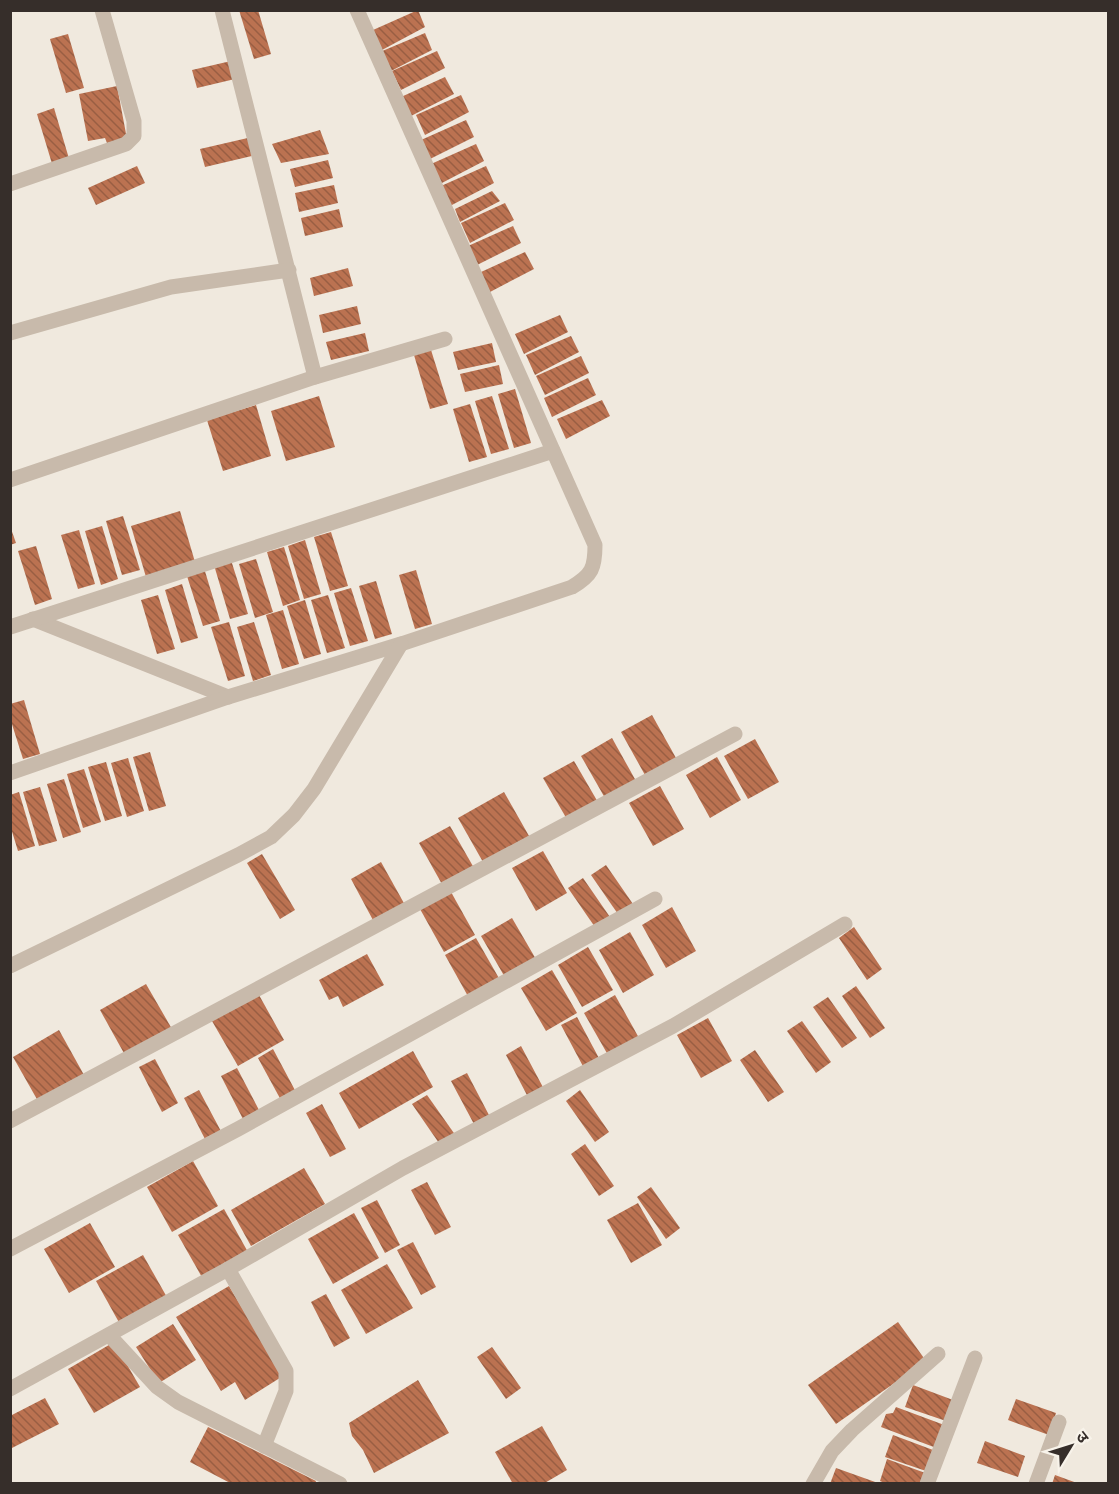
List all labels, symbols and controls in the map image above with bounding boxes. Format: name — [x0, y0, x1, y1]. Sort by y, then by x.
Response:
north arrow — [1041, 1416, 1101, 1476]
text: उ — [1072, 1428, 1093, 1447]

